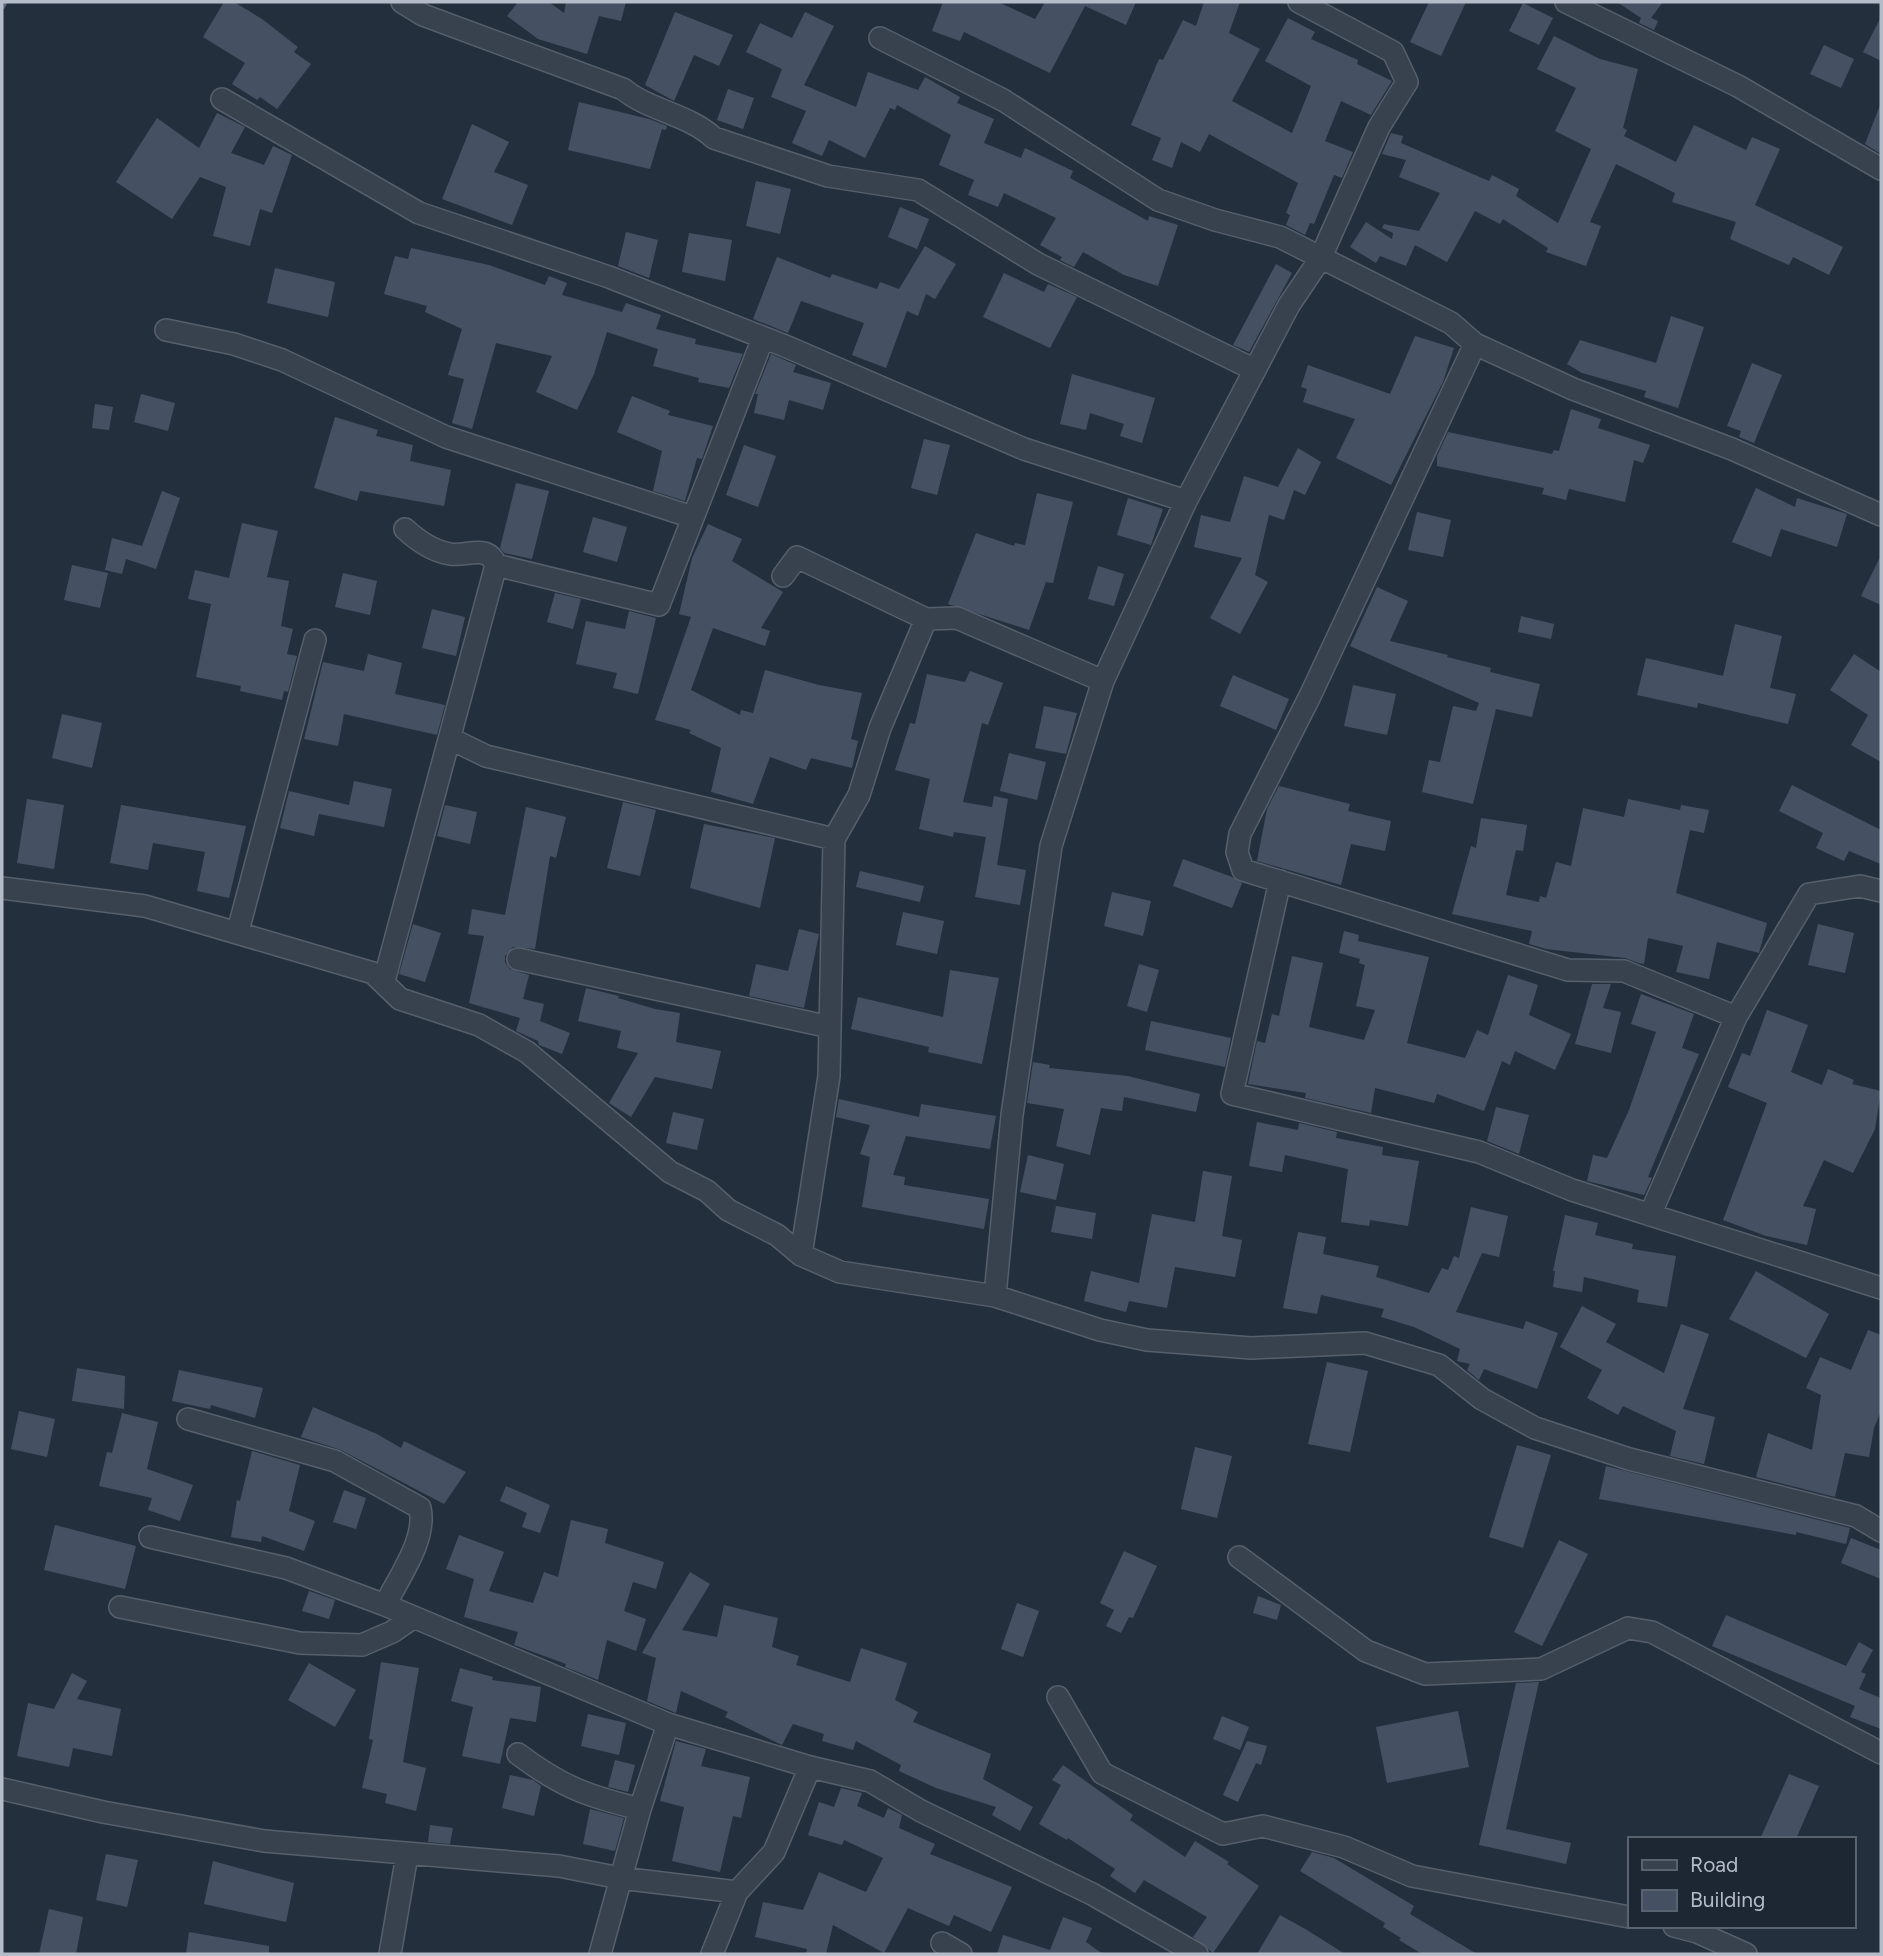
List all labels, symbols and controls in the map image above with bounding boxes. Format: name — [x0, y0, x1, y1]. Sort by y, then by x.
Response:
legend — [1628, 1837, 1855, 1928]
text: Road — [1690, 1852, 1738, 1877]
text: Building — [1690, 1887, 1765, 1912]

